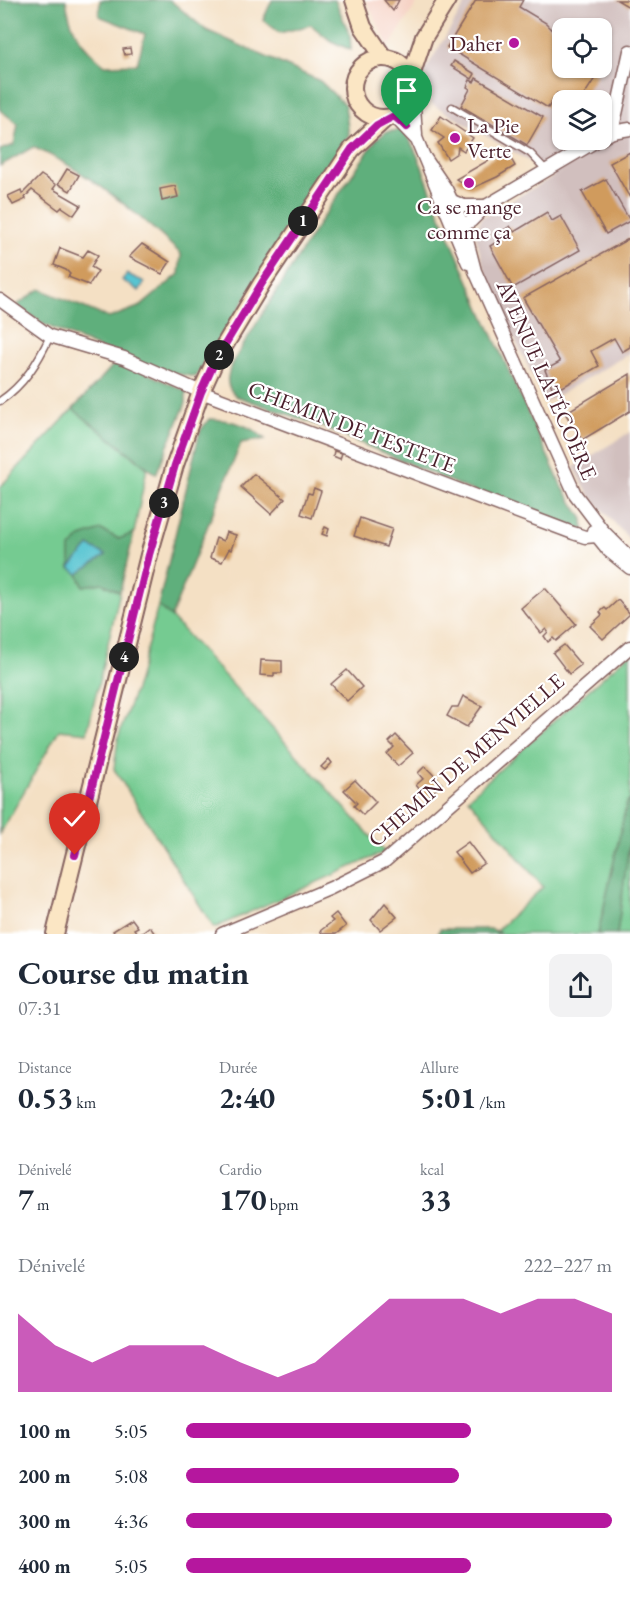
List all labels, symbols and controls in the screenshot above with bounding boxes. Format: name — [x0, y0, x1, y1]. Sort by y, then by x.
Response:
map controls — [552, 18, 612, 150]
button: locate — [552, 18, 612, 78]
place label: Daher — [449, 29, 503, 58]
marker: Daher — [507, 36, 521, 50]
pin — [381, 65, 432, 127]
icon: arrive — [390, 74, 423, 107]
button: layers — [552, 90, 612, 150]
place label: La Pie Verte — [467, 111, 520, 165]
marker: La Pie Verte — [448, 131, 462, 145]
marker: Ca se mange comme ça — [462, 176, 476, 190]
place label: Ca se mange comme ça — [417, 192, 522, 246]
pin: 1 — [288, 206, 318, 236]
text: 1 — [299, 210, 307, 231]
street label: AVENUE LATÉCOÈRE — [489, 275, 604, 484]
pin: 2 — [204, 340, 234, 370]
text: 2 — [215, 344, 223, 365]
street label: CHEMIN DE TESTETE — [244, 374, 460, 480]
pin: 3 — [149, 488, 179, 518]
text: 3 — [160, 492, 168, 513]
pin: 4 — [109, 642, 139, 672]
text: 4 — [120, 646, 128, 667]
street label: CHEMIN DE MENVIELLE — [362, 667, 570, 853]
pin — [49, 793, 100, 855]
icon: check — [58, 802, 91, 835]
text: Course du matin — [18, 951, 249, 994]
button: share — [549, 954, 612, 1017]
text: 07:31 — [18, 995, 61, 1021]
text: Distance — [18, 1057, 71, 1078]
text: Durée — [219, 1057, 257, 1078]
text: Allure — [420, 1057, 459, 1078]
text: 0.53 — [18, 1078, 73, 1117]
text: 2:40 — [219, 1078, 275, 1117]
text: 5:01 — [420, 1078, 476, 1117]
text: km — [73, 1092, 96, 1113]
text: /km — [476, 1092, 506, 1113]
text: Dénivelé — [18, 1159, 72, 1180]
text: Cardio — [219, 1159, 262, 1180]
text: kcal — [420, 1159, 444, 1180]
text: 7 — [18, 1180, 34, 1219]
text: 170 — [219, 1180, 267, 1219]
text: 33 — [420, 1180, 452, 1219]
text: m — [34, 1194, 50, 1215]
text: bpm — [267, 1194, 299, 1215]
text: Dénivelé — [18, 1252, 85, 1278]
text: 222–227 m — [524, 1252, 612, 1278]
text: 100 m — [18, 1418, 71, 1444]
text: 5:05 — [114, 1418, 148, 1444]
text: 200 m — [18, 1463, 71, 1489]
text: 5:08 — [114, 1463, 148, 1489]
text: 300 m — [18, 1508, 71, 1534]
text: 4:36 — [114, 1508, 148, 1534]
text: 400 m — [18, 1553, 71, 1579]
text: 5:05 — [114, 1553, 148, 1579]

